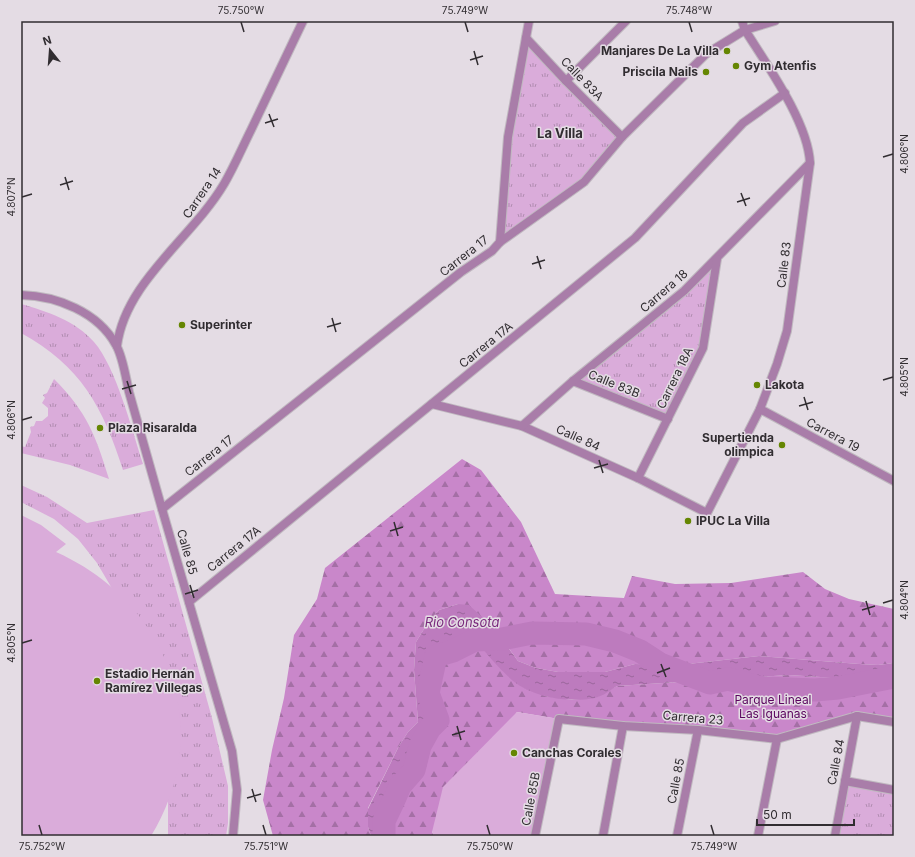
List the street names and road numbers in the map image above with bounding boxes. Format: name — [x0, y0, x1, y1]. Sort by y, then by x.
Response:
street label: Calle 83A — [558, 54, 607, 104]
street label: Carrera 14 — [179, 164, 224, 221]
street label: Carrera 17 — [436, 232, 491, 279]
street label: Calle 83 — [773, 241, 794, 289]
street label: Carrera 18 — [637, 266, 691, 315]
street label: Carrera 17A — [456, 318, 516, 371]
street label: Carrera 18A — [653, 344, 696, 411]
street label: Calle 83B — [586, 366, 642, 401]
street label: Carrera 19 — [804, 414, 863, 455]
street label: Calle 84 — [554, 421, 603, 454]
street label: Carrera 17 — [181, 432, 236, 479]
street label: Carrera 17A — [204, 522, 264, 575]
street label: Calle 85 — [174, 527, 201, 576]
street label: Carrera 23 — [662, 707, 724, 728]
street label: Calle 84 — [824, 737, 847, 786]
street label: Calle 85 — [664, 757, 687, 805]
street label: Calle 85B — [518, 771, 543, 827]

